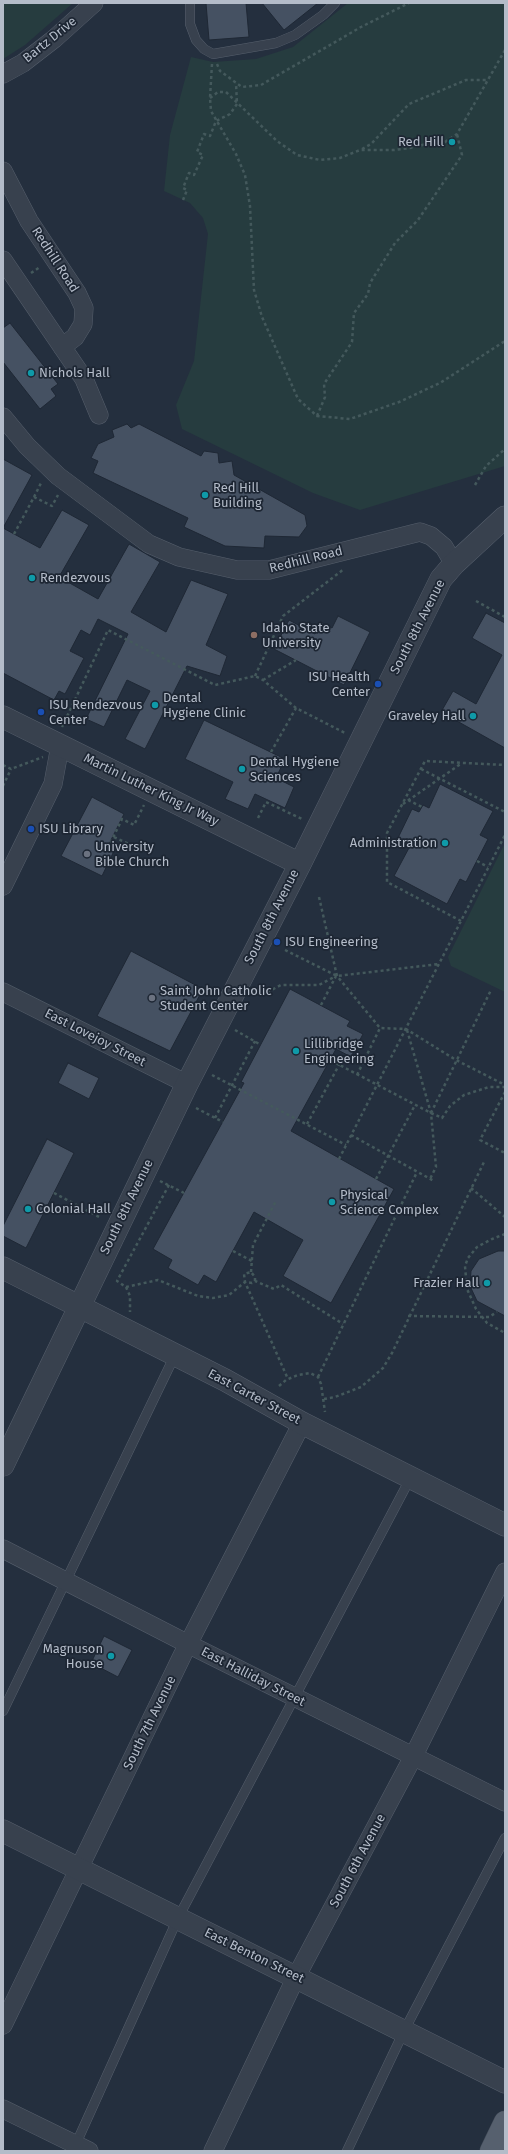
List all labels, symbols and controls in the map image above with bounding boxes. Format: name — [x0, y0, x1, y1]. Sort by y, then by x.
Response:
street label: Bartz Drive — [20, 14, 80, 66]
place label: Red Hill — [398, 134, 444, 150]
marker: Red Hill — [447, 137, 457, 147]
street label: Redhill Road — [28, 224, 82, 296]
place label: Nichols Hall — [39, 365, 110, 381]
marker: Nichols Hall — [26, 368, 36, 378]
place label: Red Hill Building — [213, 480, 262, 511]
marker: Red Hill Building — [200, 490, 210, 500]
street label: Redhill Road — [268, 543, 344, 577]
place label: Rendezvous — [40, 570, 110, 586]
marker: Rendezvous — [27, 573, 37, 583]
street label: South 8th Avenue — [387, 577, 449, 677]
place label: Idaho State University — [262, 620, 330, 651]
marker: Idaho State University — [249, 630, 259, 640]
place label: ISU Health Center — [308, 669, 370, 700]
marker: ISU Health Center — [373, 679, 383, 689]
place label: Dental Hygiene Clinic — [163, 690, 246, 721]
place label: ISU Rendezvous Center — [49, 697, 142, 728]
marker: Dental Hygiene Clinic — [150, 700, 160, 710]
marker: ISU Rendezvous Center — [36, 707, 46, 717]
place label: Graveley Hall — [388, 708, 465, 724]
marker: Graveley Hall — [468, 711, 478, 721]
street label: Martin Luther King Jr Way — [81, 750, 221, 830]
place label: Dental Hygiene Sciences — [250, 754, 339, 785]
marker: Dental Hygiene Sciences — [237, 764, 247, 774]
place label: ISU Library — [39, 821, 103, 837]
marker: ISU Library — [26, 824, 36, 834]
place label: Administration — [350, 835, 437, 851]
marker: Administration — [440, 838, 450, 848]
place label: University Bible Church — [95, 839, 169, 870]
marker: University Bible Church — [82, 849, 92, 859]
street label: South 8th Avenue — [241, 867, 303, 967]
place label: ISU Engineering — [285, 934, 378, 950]
marker: ISU Engineering — [272, 937, 282, 947]
place label: Saint John Catholic Student Center — [160, 983, 272, 1014]
marker: Saint John Catholic Student Center — [147, 993, 157, 1003]
street label: East Lovejoy Street — [42, 1006, 148, 1070]
place label: Lillibridge Engineering — [304, 1036, 374, 1067]
marker: Lillibridge Engineering — [291, 1046, 301, 1056]
street label: South 8th Avenue — [97, 1157, 157, 1257]
place label: Physical Science Complex — [340, 1187, 439, 1218]
marker: Physical Science Complex — [327, 1197, 337, 1207]
place label: Colonial Hall — [36, 1201, 111, 1217]
marker: Colonial Hall — [23, 1204, 33, 1214]
place label: Frazier Hall — [413, 1275, 479, 1291]
marker: Frazier Hall — [482, 1278, 492, 1288]
street label: East Carter Street — [205, 1366, 303, 1428]
place label: Magnuson House — [43, 1641, 103, 1672]
street label: East Halliday Street — [198, 1644, 308, 1710]
marker: Magnuson House — [106, 1651, 116, 1661]
street label: South 7th Avenue — [120, 1673, 180, 1773]
street label: South 6th Avenue — [327, 1811, 389, 1911]
street label: East Benton Street — [202, 1925, 306, 1987]

